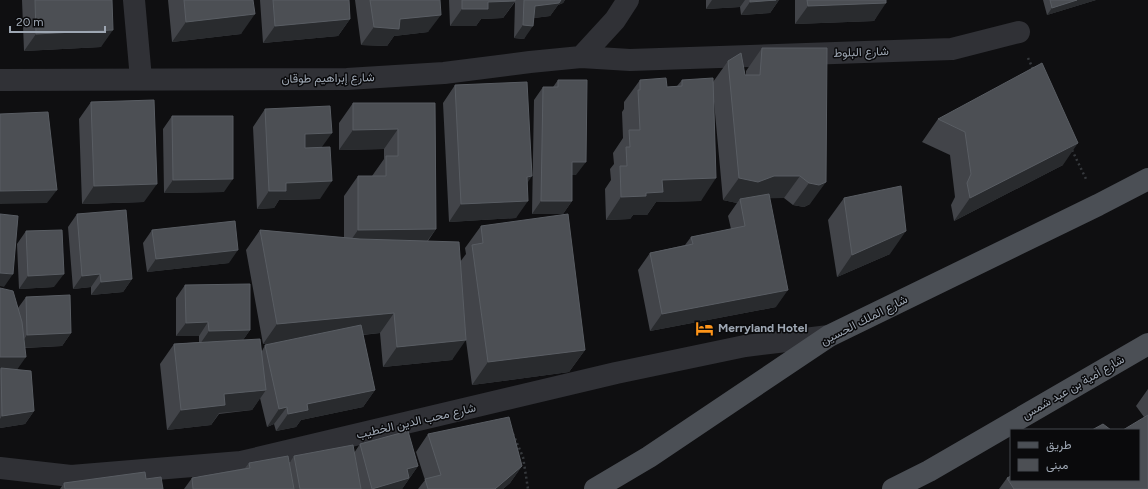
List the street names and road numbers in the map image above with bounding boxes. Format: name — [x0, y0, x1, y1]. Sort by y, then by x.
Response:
street label: شارع البلوط — [833, 44, 889, 62]
street label: شارع إبراهيم طوقان — [281, 70, 375, 88]
street label: شارع الملك الحسين — [818, 292, 911, 350]
street label: شارع أمية بن عبد شمس — [1019, 352, 1128, 424]
street label: شارع محب الدين الخطيب — [355, 400, 478, 444]

